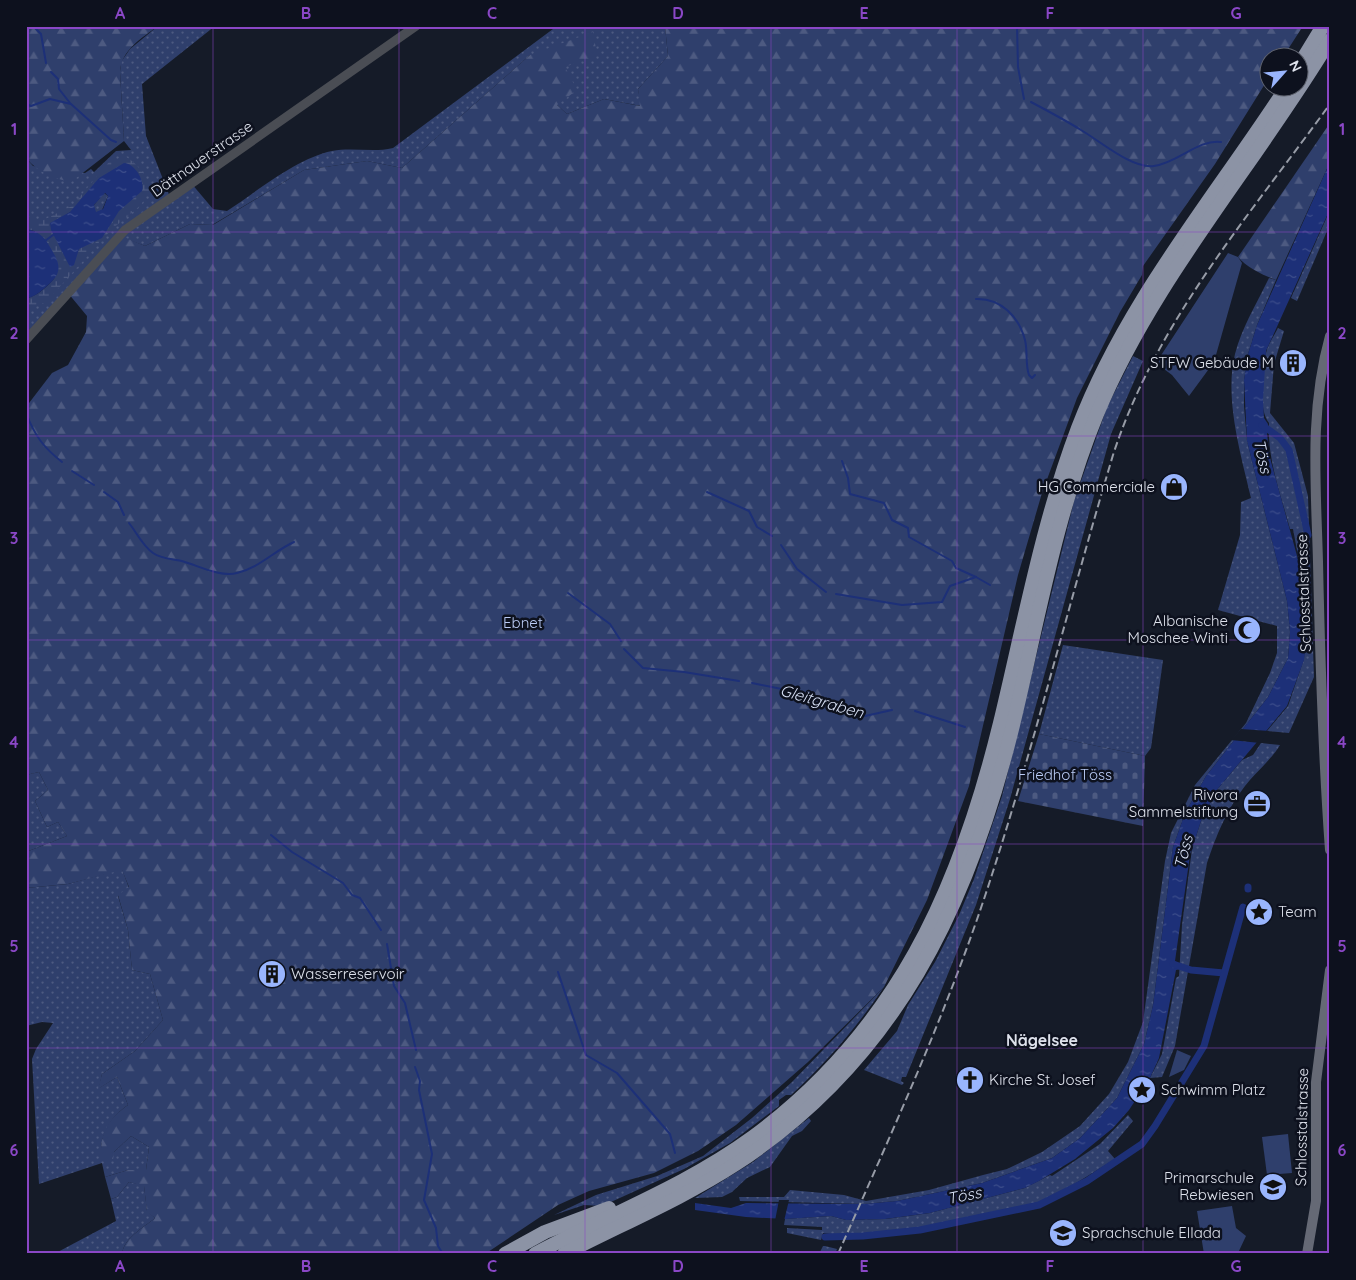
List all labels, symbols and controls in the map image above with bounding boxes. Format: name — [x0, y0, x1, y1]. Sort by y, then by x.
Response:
text: A — [115, 3, 126, 23]
text: B — [301, 3, 311, 23]
text: C — [487, 3, 497, 23]
text: D — [672, 3, 684, 23]
text: E — [859, 3, 869, 23]
text: F — [1046, 3, 1055, 23]
text: G — [1230, 3, 1242, 23]
north arrow — [1258, 48, 1308, 98]
text: N — [1285, 57, 1306, 75]
street label: Dättnauerstrasse — [147, 116, 256, 201]
text: 1 — [11, 119, 17, 139]
text: 1 — [1339, 119, 1345, 139]
text: 2 — [9, 323, 19, 343]
text: 2 — [1337, 323, 1347, 343]
building icon: STFW Gebäude M — [1278, 348, 1308, 378]
place label: STFW Gebäude M — [1150, 353, 1274, 372]
water label: Töss — [1250, 437, 1277, 476]
shop icon: HG Commerciale — [1159, 472, 1189, 502]
place label: HG Commerciale — [1038, 477, 1155, 496]
text: 3 — [10, 528, 18, 548]
text: 3 — [1338, 528, 1346, 548]
street label: Schlosstalstrasse — [1292, 534, 1315, 652]
place label: Albanische Moschee Winti — [1127, 611, 1228, 647]
park label: Ebnet — [503, 613, 543, 632]
mosque icon: Albanische Moschee Winti — [1232, 615, 1262, 645]
water label: Gleitgraben — [778, 680, 867, 723]
text: 4 — [9, 732, 19, 752]
text: 4 — [1337, 732, 1347, 752]
park label: Friedhof Töss — [1018, 765, 1112, 784]
place label: Rivora Sammelstiftung — [1129, 785, 1238, 821]
office icon: Rivora Sammelstiftung — [1242, 789, 1272, 819]
water label: Töss — [1169, 831, 1197, 871]
place icon: Team — [1244, 897, 1274, 927]
place label: Team — [1278, 902, 1317, 921]
text: 5 — [9, 936, 19, 956]
text: 5 — [1337, 936, 1347, 956]
building icon: Wasserreservoir — [257, 959, 287, 989]
place label: Wasserreservoir — [291, 964, 405, 983]
district label: Nägelsee — [1006, 1030, 1078, 1050]
church icon: Kirche St. Josef — [955, 1065, 985, 1095]
street label: Schlosstalstrasse — [1291, 1068, 1312, 1186]
place label: Kirche St. Josef — [989, 1070, 1096, 1089]
place icon: Schwimm Platz — [1127, 1075, 1157, 1105]
place label: Schwimm Platz — [1161, 1080, 1265, 1099]
text: 6 — [10, 1140, 19, 1160]
text: 6 — [1338, 1140, 1347, 1160]
place label: Primarschule Rebwiesen — [1164, 1168, 1254, 1204]
school or university icon: Primarschule Rebwiesen — [1258, 1172, 1288, 1202]
water label: Töss — [945, 1182, 984, 1208]
school or university icon: Sprachschule Ellada — [1048, 1218, 1078, 1248]
place label: Sprachschule Ellada — [1082, 1223, 1221, 1242]
text: A — [115, 1256, 126, 1276]
text: B — [301, 1256, 311, 1276]
text: C — [487, 1256, 497, 1276]
text: D — [672, 1256, 684, 1276]
text: E — [859, 1256, 869, 1276]
text: F — [1046, 1256, 1055, 1276]
text: G — [1230, 1256, 1242, 1276]

